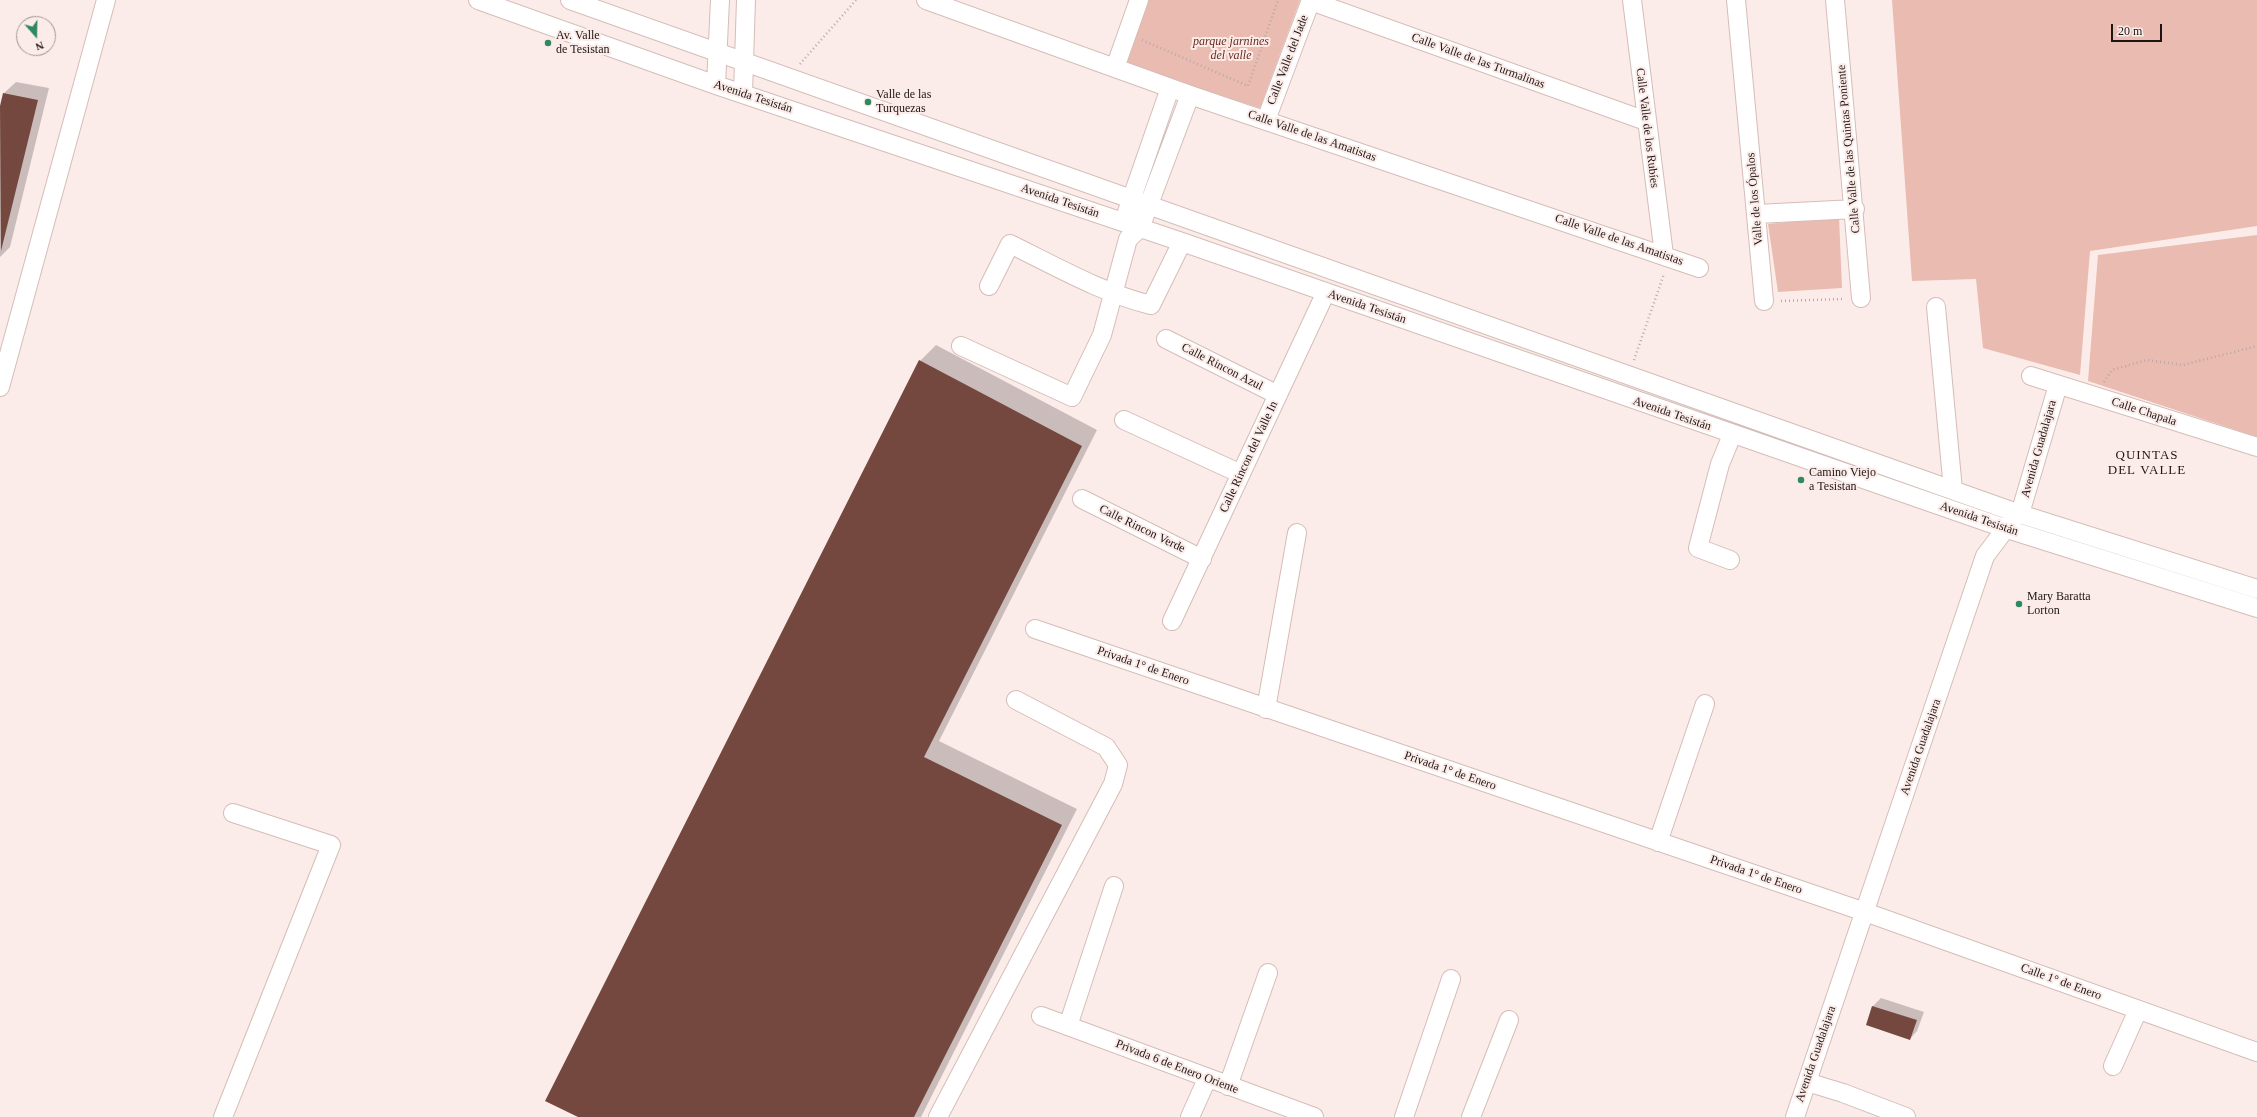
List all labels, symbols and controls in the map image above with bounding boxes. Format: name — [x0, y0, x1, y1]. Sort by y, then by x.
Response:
street label: Calle Valle del Jade — [1264, 13, 1312, 107]
north arrow — [16, 16, 56, 56]
scale bar — [2113, 16, 2164, 42]
text: 20 m — [2118, 24, 2142, 38]
place label: Av. Valle de Tesistan — [556, 29, 609, 57]
street label: Calle Valle de las Turmalinas — [1409, 30, 1547, 92]
park label: parque jarnines del valle — [1193, 35, 1269, 63]
marker: Av. Valle de Tesistan — [543, 38, 553, 48]
text: N — [34, 39, 46, 53]
street label: Calle Valle de las Quintas Poniente — [1834, 64, 1864, 234]
street label: Calle Valle de los Rubíes — [1633, 67, 1661, 189]
street label: Avenida Tesistán — [712, 77, 794, 117]
place label: Valle de las Turquezas — [876, 88, 931, 116]
marker: Valle de las Turquezas — [863, 97, 873, 107]
street label: Calle Valle de las Amatistas — [1246, 107, 1378, 165]
street label: Valle de los Ópalos — [1744, 152, 1766, 246]
street label: Avenida Tesistán — [1019, 181, 1101, 221]
street label: Calle Valle de las Amatistas — [1553, 211, 1685, 269]
street label: Avenida Tesistán — [1326, 287, 1408, 327]
street label: Calle Rincon Azul — [1179, 340, 1265, 394]
street label: Avenida Tesistán — [1631, 394, 1713, 434]
street label: Calle Chapala — [2110, 395, 2178, 429]
street label: Calle Rincon del Valle In — [1217, 399, 1281, 515]
street label: Avenida Guadalajara — [2018, 399, 2060, 499]
district label: QUINTAS DEL VALLE — [2108, 448, 2186, 479]
place label: Camino Viejo a Tesistan — [1809, 466, 1876, 494]
marker: Camino Viejo a Tesistan — [1796, 475, 1806, 485]
street label: Avenida Tesistán — [1938, 499, 2020, 539]
street label: Calle Rincon Verde — [1097, 502, 1187, 556]
place label: Mary Baratta Lorton — [2027, 590, 2091, 618]
marker: Mary Baratta Lorton — [2014, 599, 2024, 609]
street label: Privada 1° de Enero — [1095, 643, 1191, 689]
street label: Avenida Guadalajara — [1898, 697, 1944, 797]
street label: Privada 1° de Enero — [1402, 748, 1498, 794]
street label: Privada 1° de Enero — [1708, 852, 1804, 898]
street label: Calle 1° de Enero — [2019, 961, 2103, 1003]
street label: Avenida Guadalajara — [1793, 1004, 1839, 1104]
street label: Privada 6 de Enero Oriente — [1113, 1037, 1241, 1097]

